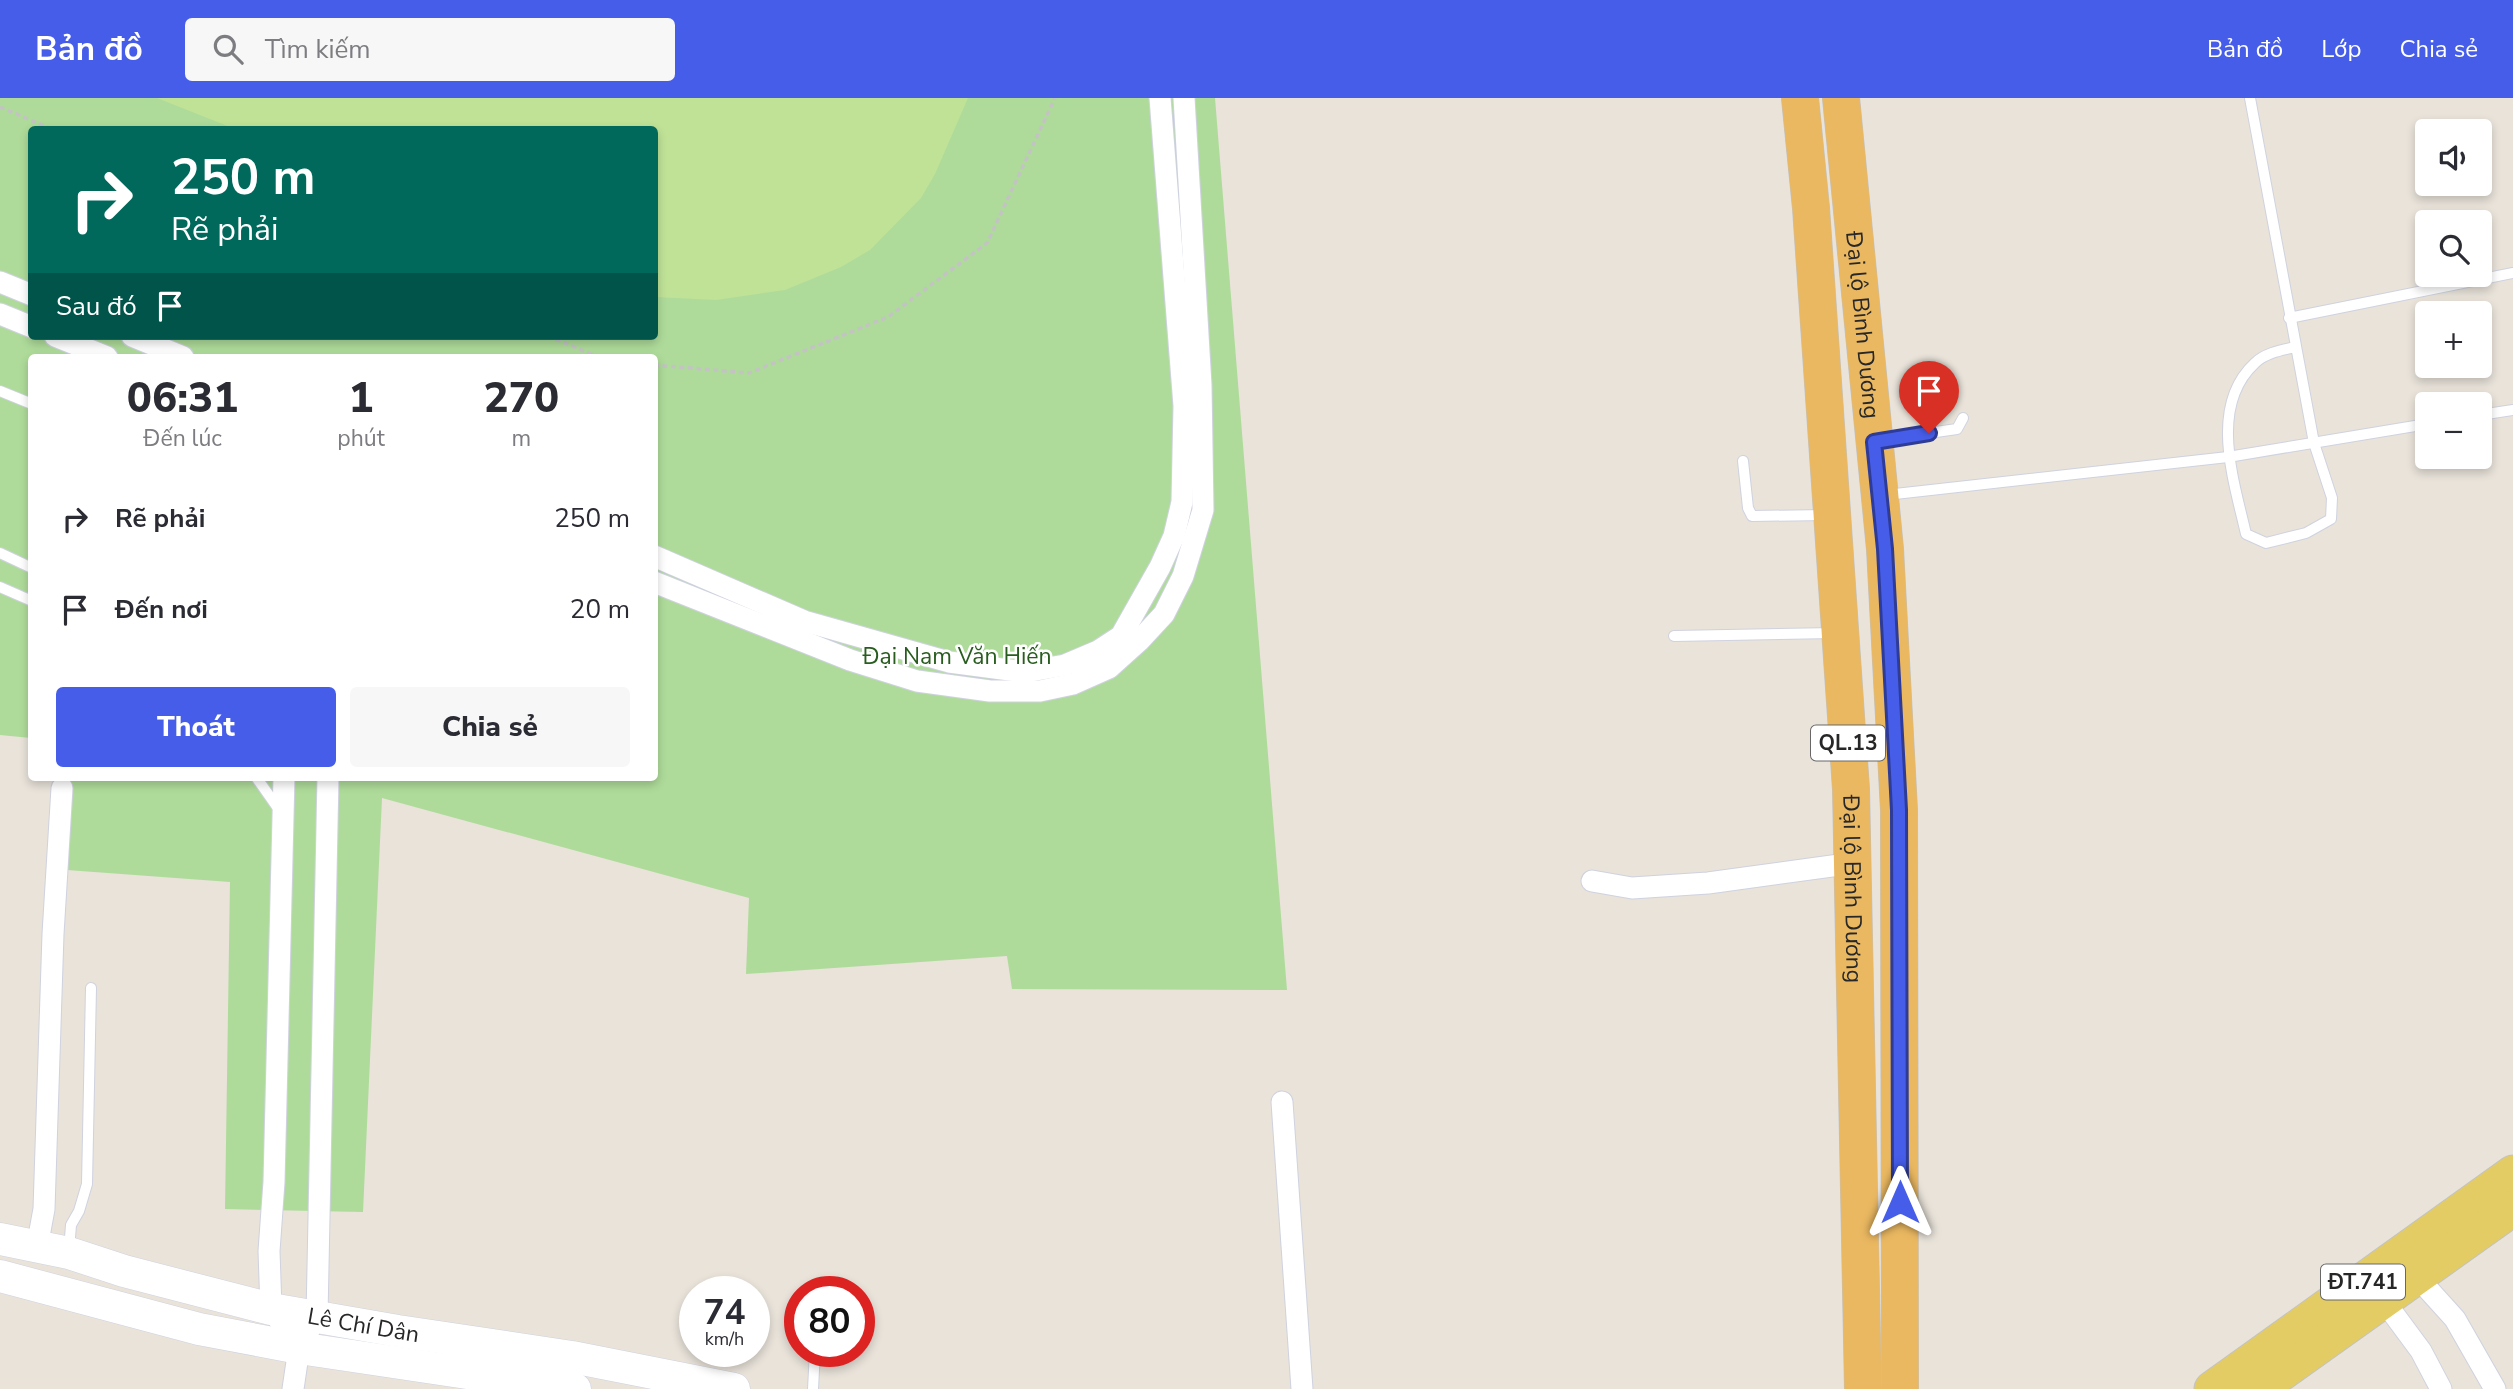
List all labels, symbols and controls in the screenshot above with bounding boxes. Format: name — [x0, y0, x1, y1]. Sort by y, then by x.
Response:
search box — [185, 18, 675, 81]
text: Bản đồ — [35, 27, 143, 72]
icon: search — [209, 30, 247, 68]
text: Tìm kiếm — [265, 32, 371, 67]
text: Bản đồ — [2207, 33, 2283, 65]
text: Lớp — [2321, 33, 2361, 65]
text: Chia sẻ — [2399, 33, 2478, 65]
map controls — [2415, 119, 2492, 469]
button: sound — [2415, 119, 2492, 196]
text: 250 m — [171, 144, 315, 211]
icon: right — [56, 154, 147, 245]
text: Rẽ phải — [171, 208, 279, 251]
button: search — [2415, 210, 2492, 287]
street label: Đại lộ Bình Dương — [1838, 229, 1887, 420]
icon: arrive — [151, 287, 189, 325]
text: Sau đó — [56, 289, 137, 324]
button: + — [2415, 301, 2492, 378]
pin — [1899, 361, 1959, 433]
text: 06:31 — [127, 370, 239, 427]
text: 1 — [348, 370, 374, 427]
text: 270 — [484, 370, 559, 427]
icon: arrive — [1910, 372, 1948, 410]
button: − — [2415, 392, 2492, 469]
text: Đến lúc — [143, 423, 222, 454]
text: phút — [337, 423, 385, 454]
text: m — [512, 423, 531, 454]
icon: right — [56, 500, 94, 538]
text: Rẽ phải — [115, 501, 205, 536]
text: 250 m — [554, 501, 630, 536]
icon: arrive — [56, 591, 94, 629]
text: Đến nơi — [115, 592, 208, 627]
text: 20 m — [570, 592, 630, 627]
park label: Đại Nam Văn Hiến — [861, 641, 1052, 672]
button: Thoát — [56, 687, 336, 767]
button: Chia sẻ — [350, 687, 630, 767]
road number: QL.13 — [1811, 726, 1885, 760]
street label: Đại lộ Bình Dương — [1835, 794, 1870, 984]
position arrow — [1863, 1165, 1937, 1239]
road number: ĐT.741 — [2321, 1264, 2405, 1300]
speed limit sign: 80 — [784, 1276, 875, 1367]
text: 74 — [703, 1289, 746, 1336]
street label: Lê Chí Dân — [305, 1301, 421, 1350]
text: km/h — [705, 1327, 744, 1351]

